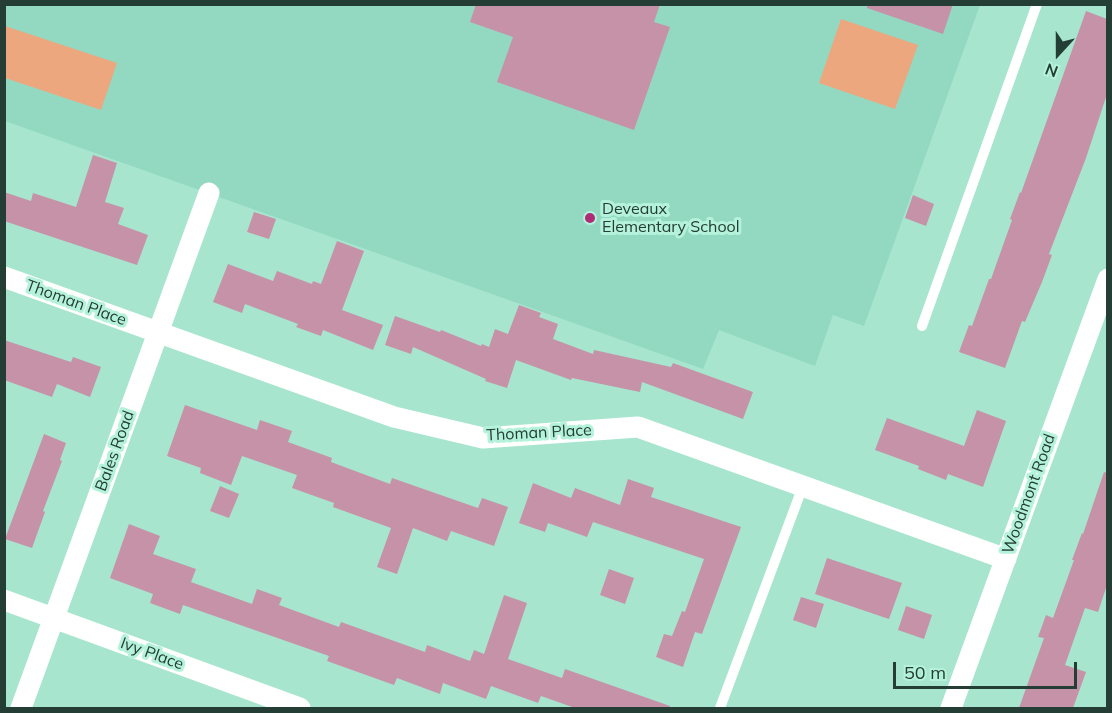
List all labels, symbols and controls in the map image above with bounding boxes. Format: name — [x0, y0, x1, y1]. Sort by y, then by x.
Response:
north arrow — [1028, 24, 1088, 84]
text: N — [1042, 59, 1061, 82]
place label: Deveaux Elementary School — [602, 199, 740, 237]
marker: Deveaux Elementary School — [583, 211, 597, 225]
street label: Thoman Place — [23, 276, 129, 330]
street label: Bales Road — [92, 408, 138, 494]
street label: Thoman Place — [486, 421, 592, 445]
street label: Woodmont Road — [998, 431, 1060, 557]
street label: Ivy Place — [118, 634, 186, 674]
scale bar — [896, 650, 1080, 688]
text: 50 m — [904, 661, 946, 684]

